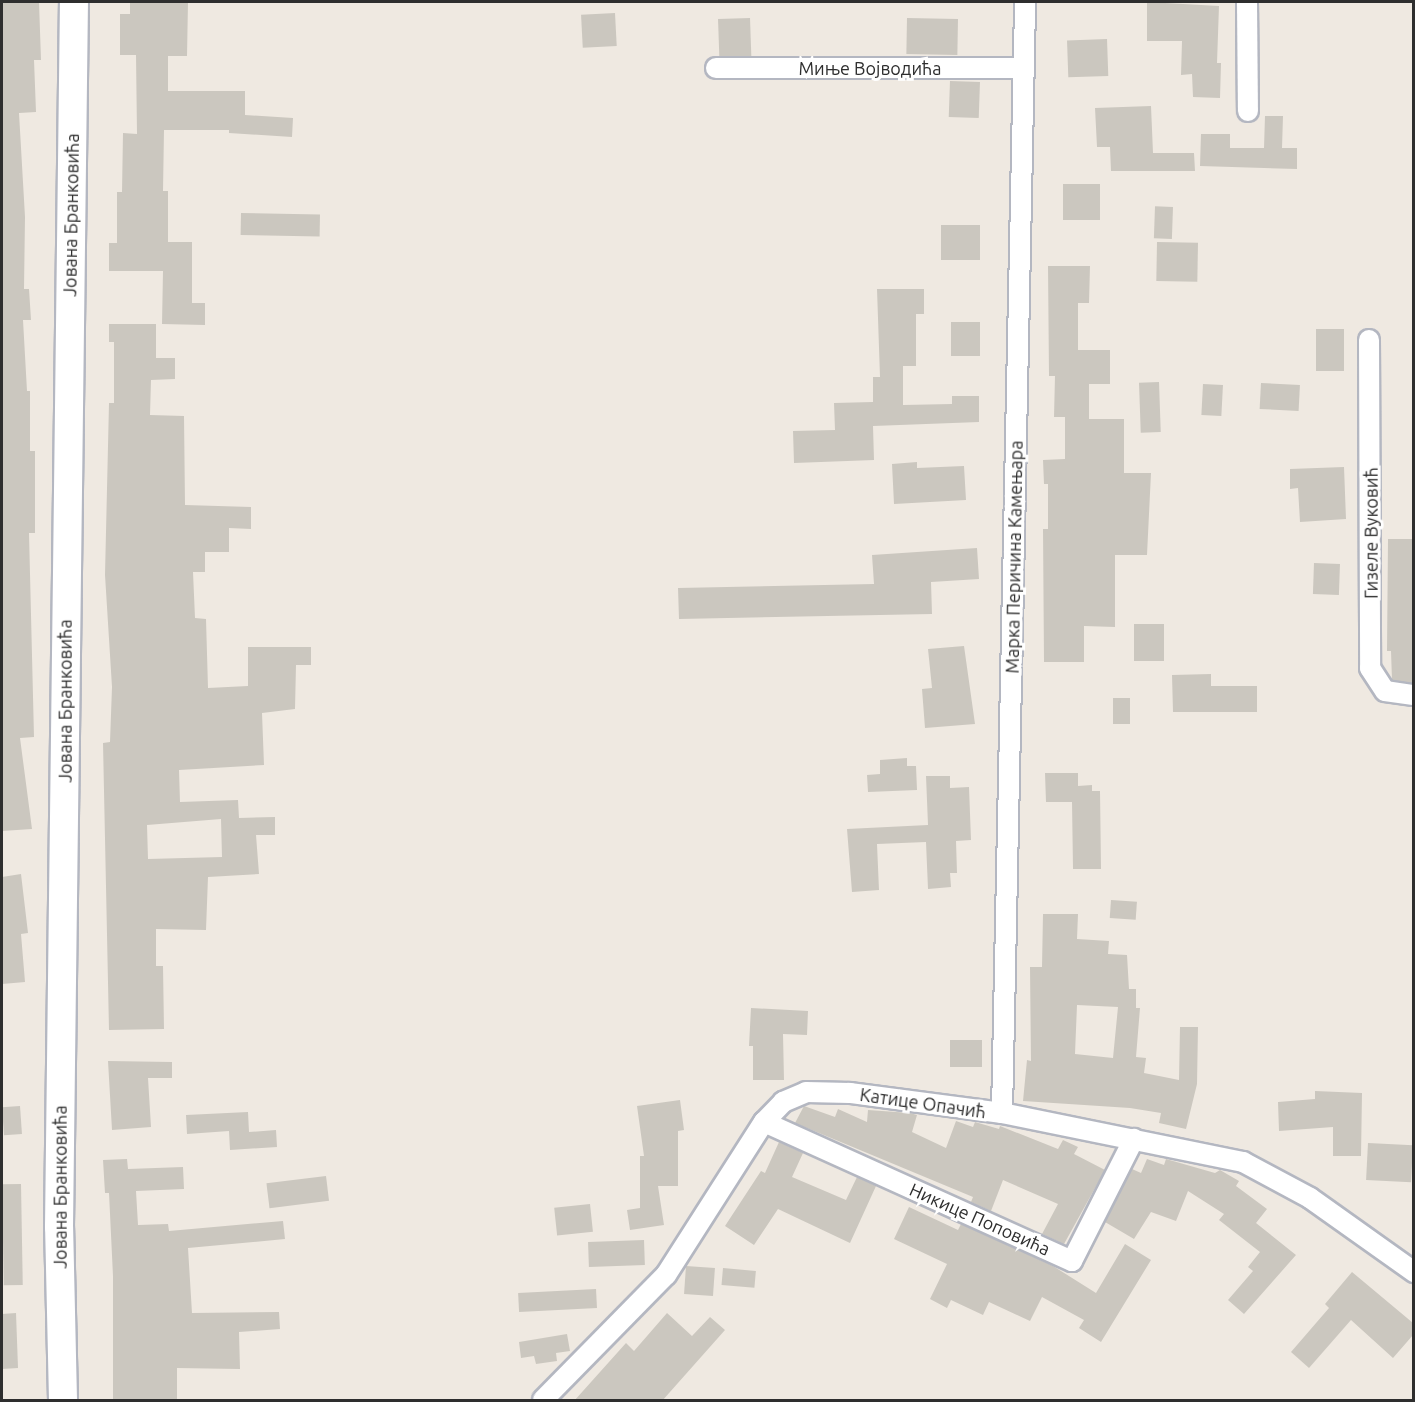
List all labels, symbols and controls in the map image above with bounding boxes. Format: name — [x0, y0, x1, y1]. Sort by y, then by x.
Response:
street label: Миње Војводића — [798, 57, 942, 79]
street label: Јована Бранковића — [59, 133, 83, 297]
street label: Марка Перичина Камењара — [1001, 440, 1027, 674]
street label: Гизеле Вуковић — [1360, 467, 1382, 599]
street label: Јована Бранковића — [54, 619, 76, 783]
street label: Катице Опачић — [858, 1083, 988, 1123]
street label: Јована Бранковића — [49, 1105, 71, 1269]
street label: Никице Поповића — [906, 1178, 1054, 1260]

